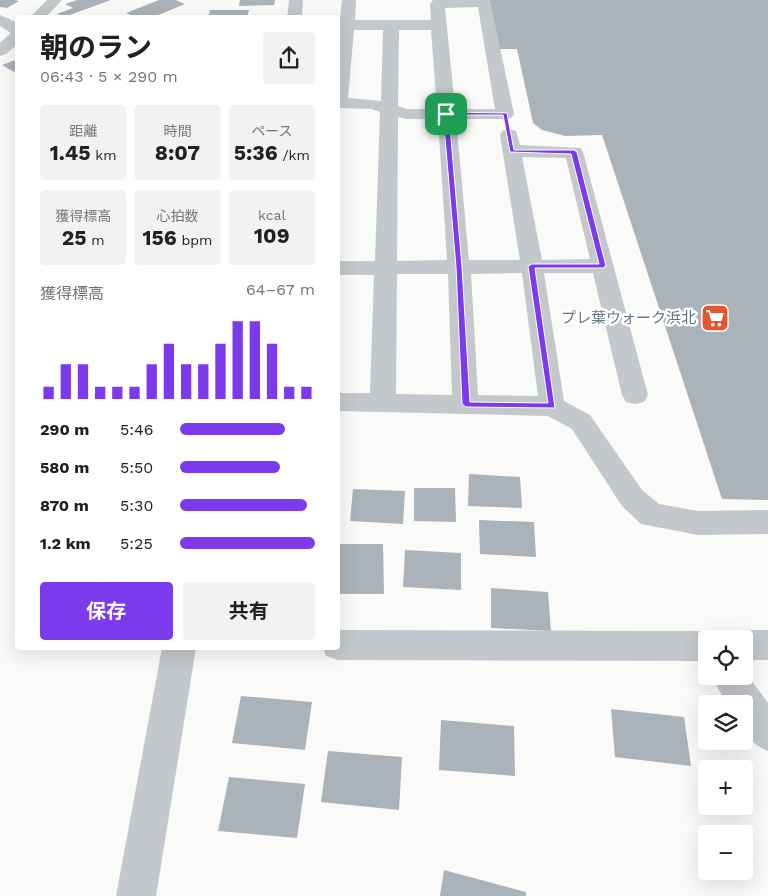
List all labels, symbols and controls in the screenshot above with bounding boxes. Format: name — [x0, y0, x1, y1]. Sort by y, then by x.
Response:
text: 朝のラン — [40, 31, 152, 64]
button: share — [263, 32, 315, 84]
text: 06:43 · 5 × 290 m — [40, 67, 178, 86]
pin — [425, 93, 467, 135]
icon: arrive — [432, 100, 460, 128]
text: 距離 — [69, 123, 97, 139]
text: 時間 — [163, 123, 191, 139]
text: ペース — [251, 123, 292, 139]
text: 1.45 — [50, 140, 91, 165]
text: 8:07 — [155, 140, 200, 165]
text: 5:36 — [234, 140, 278, 165]
text: km — [91, 147, 117, 163]
text: /km — [278, 147, 310, 163]
text: kcal — [258, 207, 286, 223]
text: 獲得標高 — [55, 208, 111, 224]
text: 心拍数 — [156, 208, 198, 224]
text: 109 — [254, 223, 290, 248]
text: 25 — [62, 225, 86, 250]
text: 156 — [143, 225, 177, 250]
text: m — [86, 232, 105, 248]
text: bpm — [177, 232, 212, 248]
text: 64–67 m — [246, 280, 315, 299]
text: 獲得標高 — [40, 284, 104, 303]
supermarket icon: プレ葉ウォーク浜北 — [700, 303, 730, 333]
place label: プレ葉ウォーク浜北 — [561, 309, 696, 327]
text: 290 m — [40, 420, 89, 439]
text: 5:46 — [120, 420, 154, 439]
text: 580 m — [40, 458, 89, 477]
text: 5:50 — [120, 458, 153, 477]
text: 870 m — [40, 496, 89, 515]
text: 5:30 — [120, 496, 153, 515]
text: 1.2 km — [40, 534, 91, 553]
text: 5:25 — [120, 534, 153, 553]
button: 保存 — [40, 582, 173, 640]
button: 共有 — [183, 582, 315, 640]
map controls — [698, 630, 753, 880]
button: locate — [698, 630, 753, 685]
button: layers — [698, 695, 753, 750]
button: + — [698, 760, 753, 815]
button: − — [698, 825, 753, 880]

